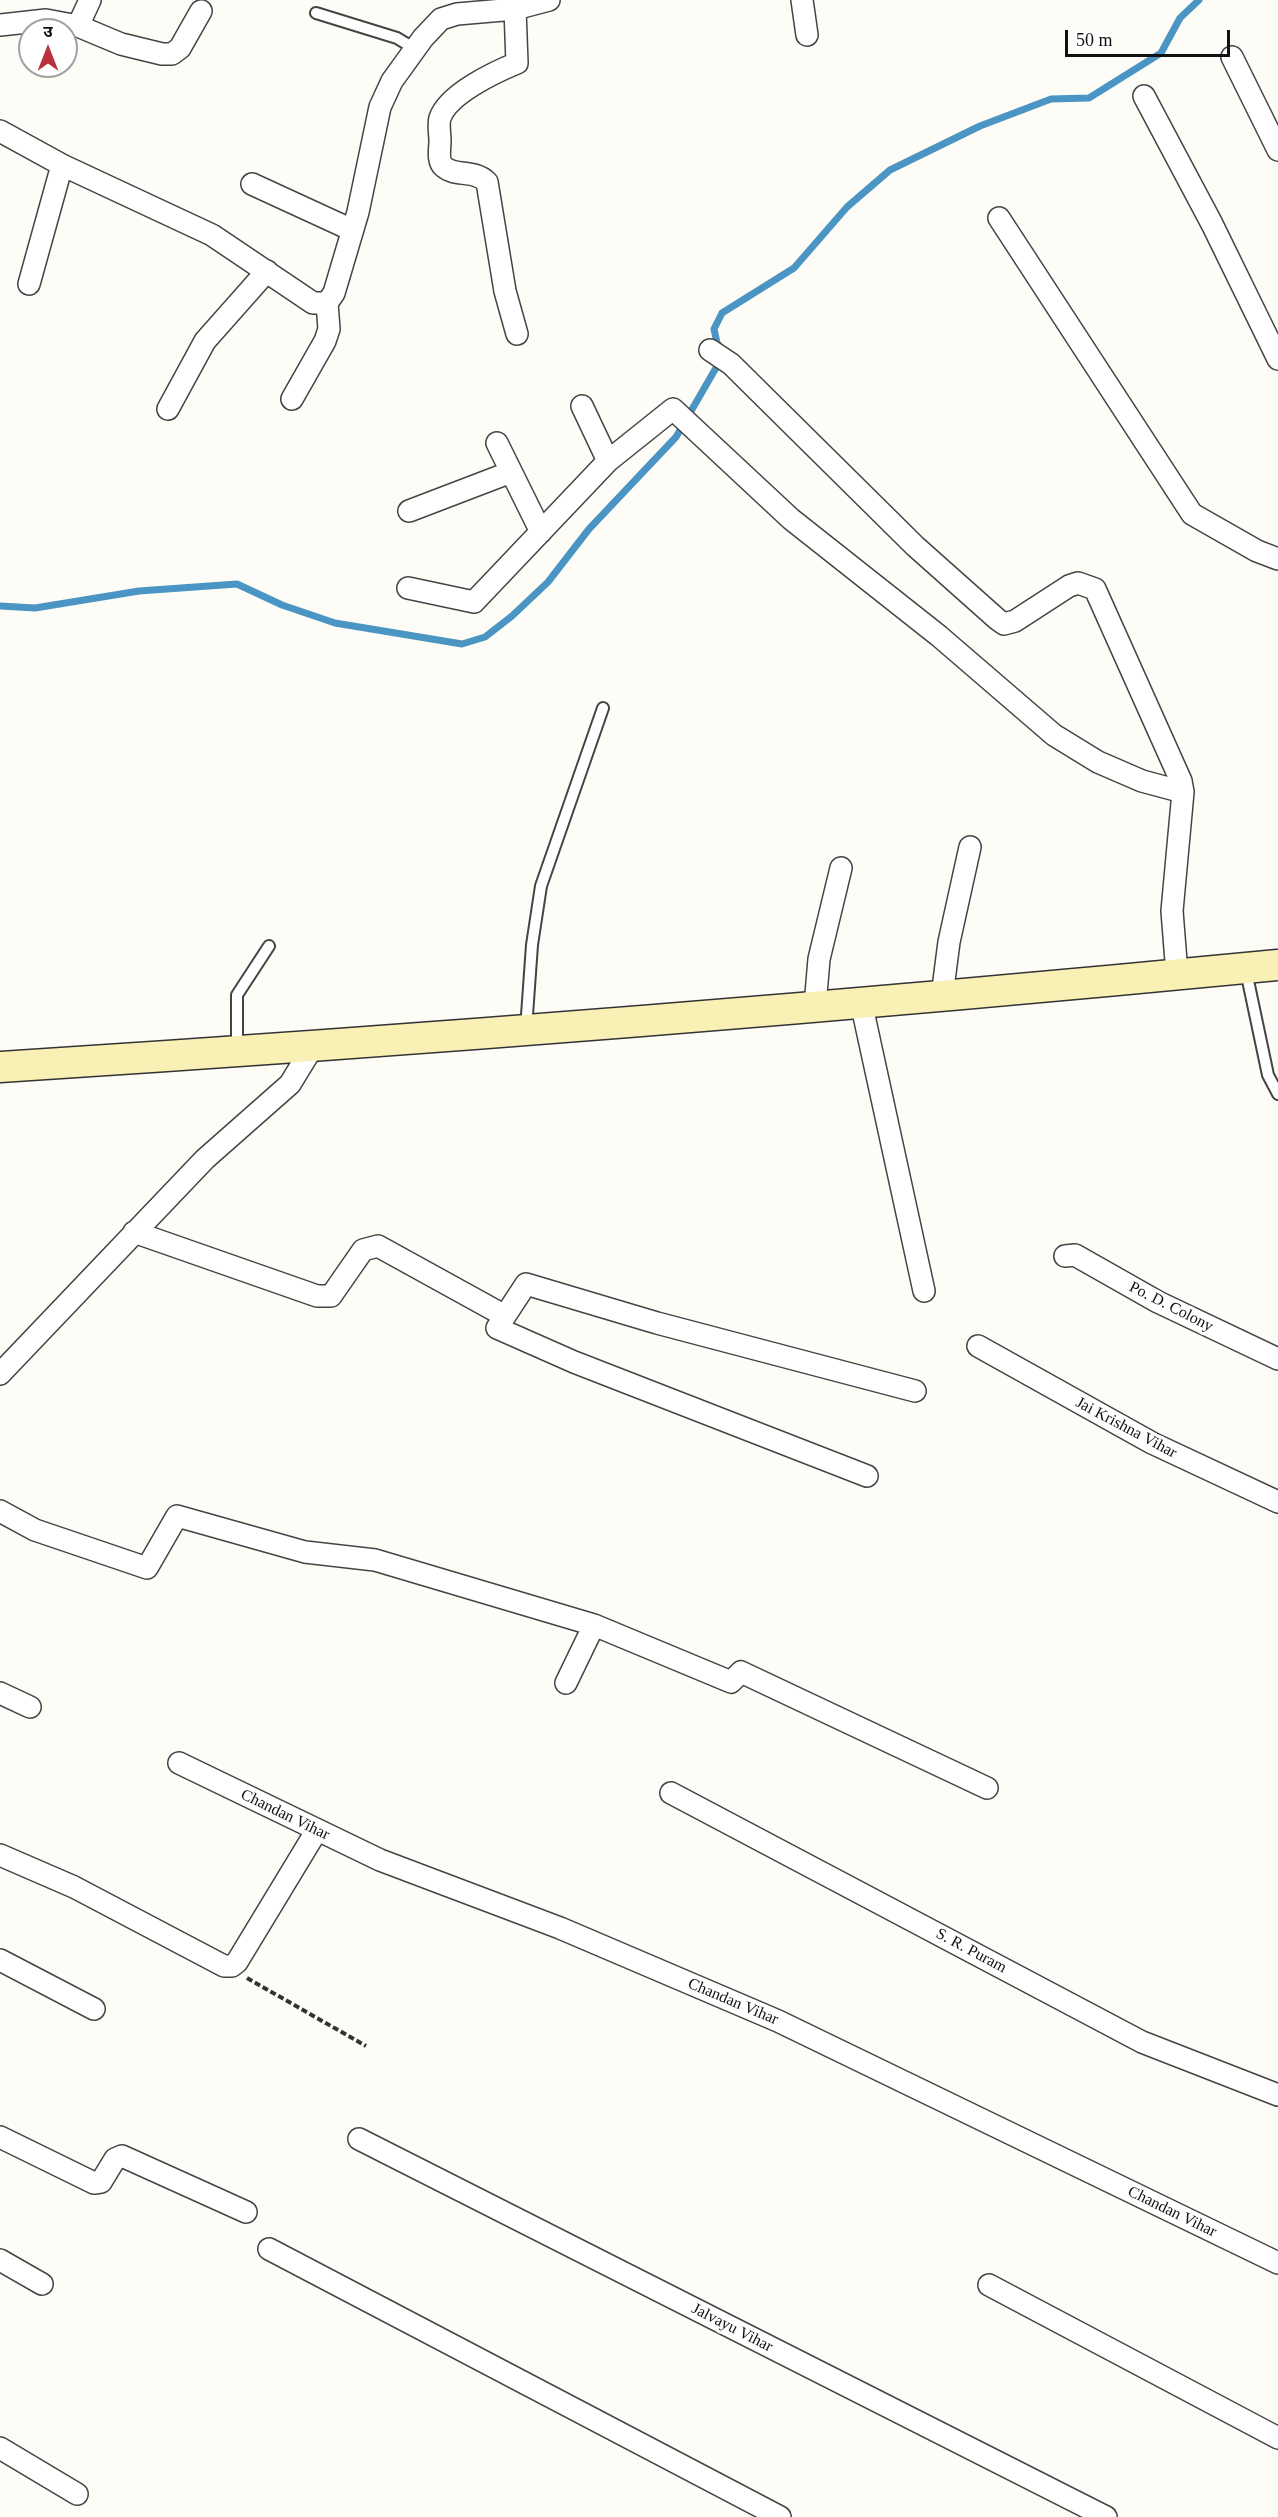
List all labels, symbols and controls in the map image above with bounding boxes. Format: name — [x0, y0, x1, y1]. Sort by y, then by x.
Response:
north arrow — [18, 18, 78, 78]
scale bar — [1068, 18, 1233, 56]
text: उ — [43, 23, 53, 40]
text: 50 m — [1076, 30, 1113, 50]
street label: Po. D. Colony — [1126, 1278, 1216, 1336]
street label: Jai Krishna Vihar — [1072, 1393, 1180, 1463]
street label: Chandan Vihar — [237, 1785, 333, 1845]
street label: S. R. Puram — [932, 1924, 1010, 1978]
street label: Chandan Vihar — [685, 1974, 781, 2030]
street label: Chandan Vihar — [1124, 2182, 1220, 2242]
street label: Jalvayu Vihar — [688, 2299, 776, 2357]

